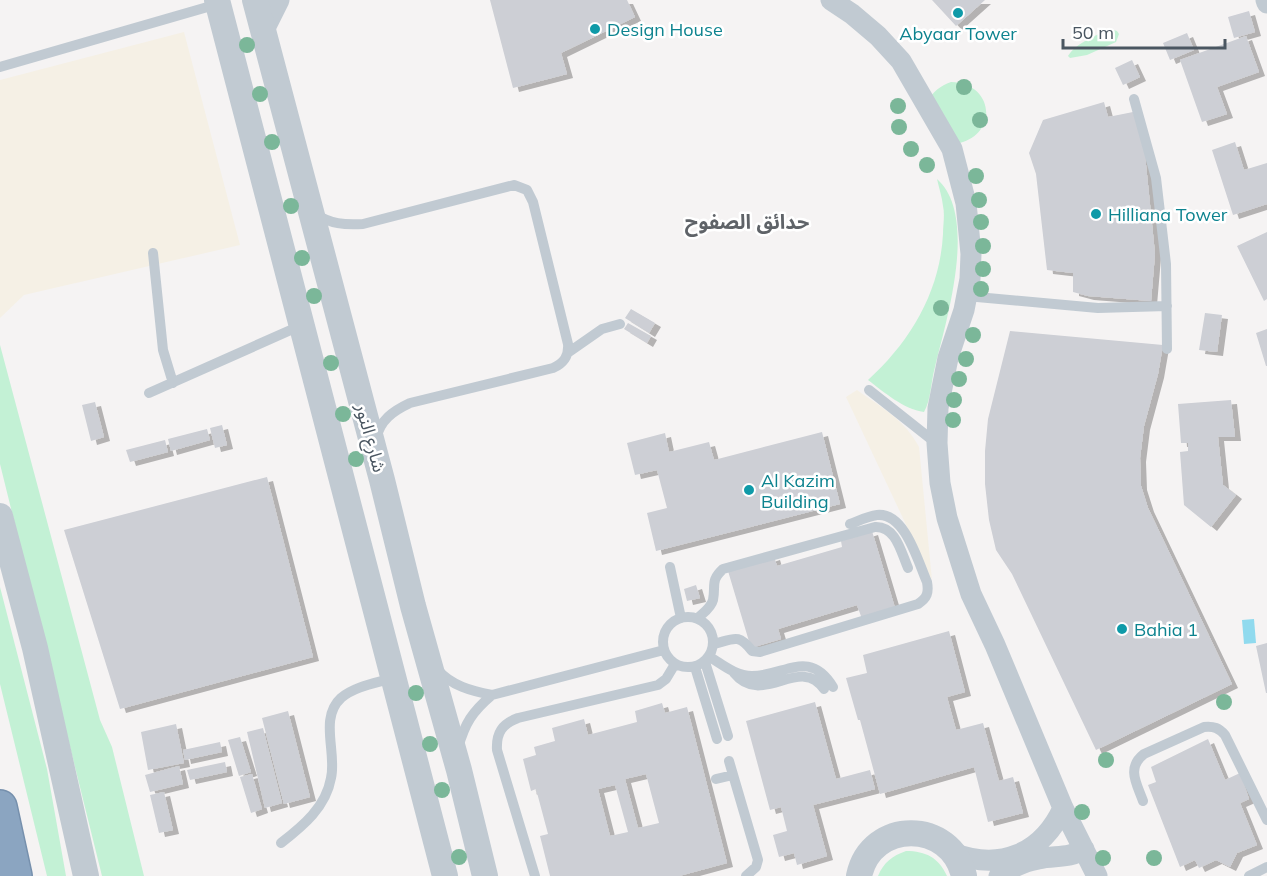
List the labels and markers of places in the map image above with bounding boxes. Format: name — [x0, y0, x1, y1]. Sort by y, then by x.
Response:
marker: Abyaar Tower — [951, 6, 965, 20]
place label: Design House — [607, 18, 723, 41]
marker: Design House — [588, 22, 602, 36]
place label: Abyaar Tower — [899, 22, 1017, 45]
place label: Hilliana Tower — [1108, 203, 1228, 226]
marker: Hilliana Tower — [1089, 207, 1103, 221]
place label: Al Kazim Building — [761, 469, 835, 513]
marker: Al Kazim Building — [742, 483, 756, 497]
place label: Bahia 1 — [1134, 618, 1198, 641]
marker: Bahia 1 — [1115, 622, 1129, 636]

